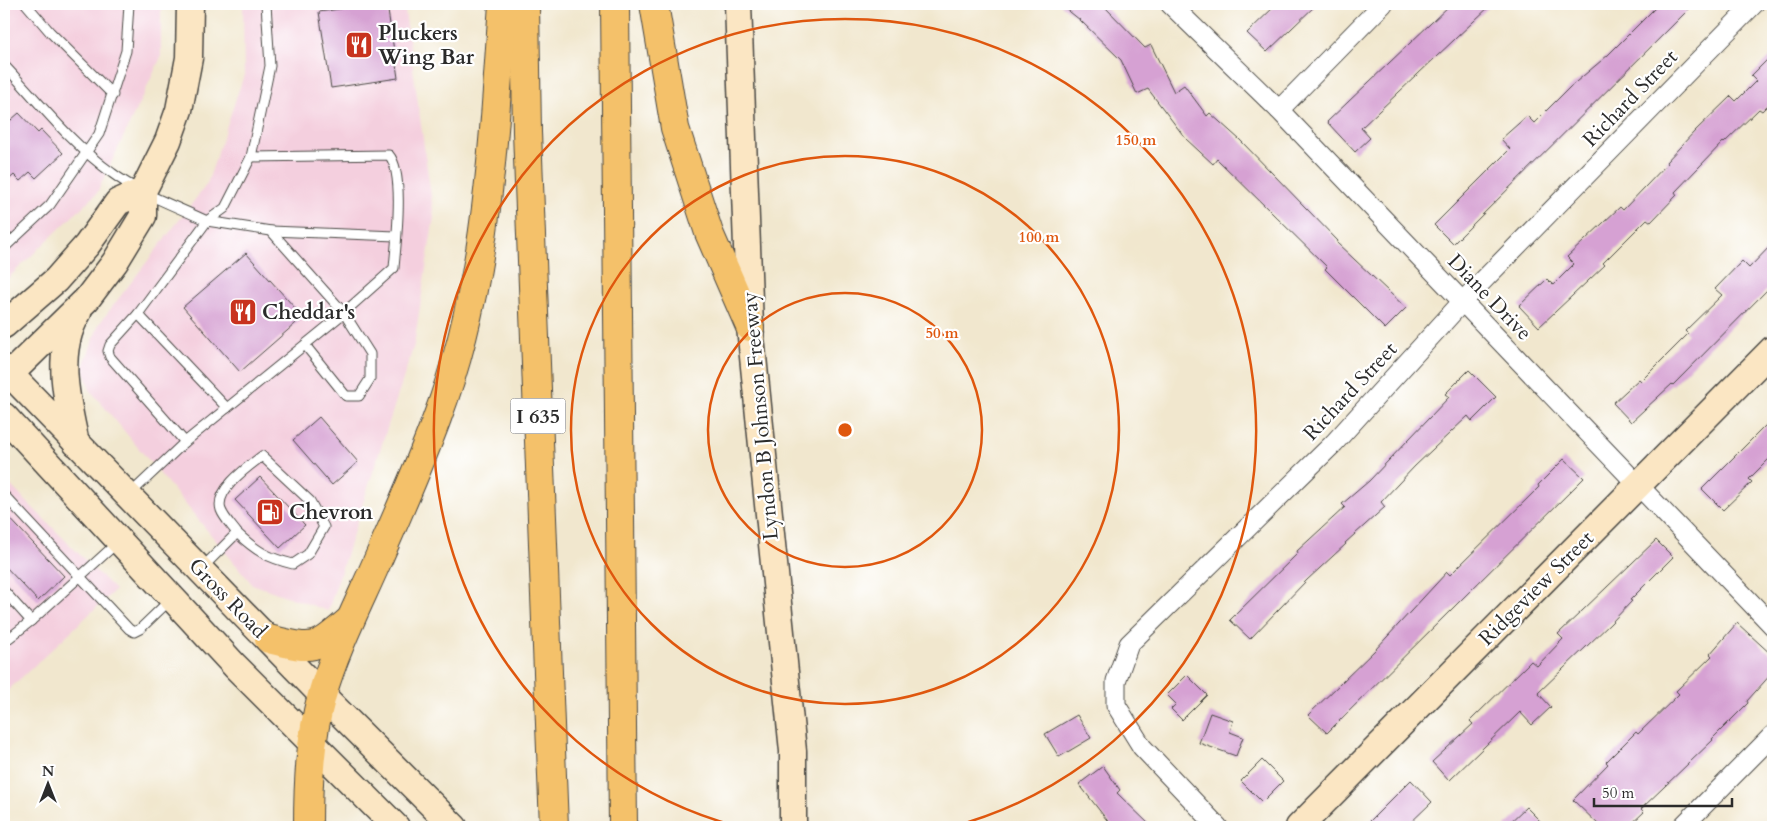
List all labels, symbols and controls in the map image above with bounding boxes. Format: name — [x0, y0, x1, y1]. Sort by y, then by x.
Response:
place label: Pluckers Wing Bar — [377, 19, 475, 72]
restaurant icon: Pluckers Wing Bar — [344, 30, 374, 60]
street label: Richard Street — [1576, 43, 1685, 154]
text: 150 m — [1116, 130, 1157, 150]
text: 100 m — [1019, 227, 1060, 247]
street label: Diane Drive — [1441, 248, 1538, 347]
street label: Lyndon B Johnson Freeway — [735, 291, 786, 541]
restaurant icon: Cheddar's — [228, 297, 258, 327]
place label: Cheddar's — [262, 298, 355, 327]
text: 50 m — [925, 323, 959, 343]
street label: Richard Street — [1297, 335, 1404, 447]
road number: I 635 — [510, 398, 566, 434]
centre of rings — [836, 421, 854, 439]
fuel station icon: Chevron — [255, 497, 285, 527]
place label: Chevron — [289, 498, 373, 527]
street label: Ridgeview Street — [1472, 524, 1601, 652]
street label: Gross Road — [182, 552, 273, 645]
north arrow — [22, 758, 72, 808]
text: N — [42, 762, 54, 781]
scale bar — [1594, 776, 1732, 808]
text: 50 m — [1602, 783, 1634, 803]

